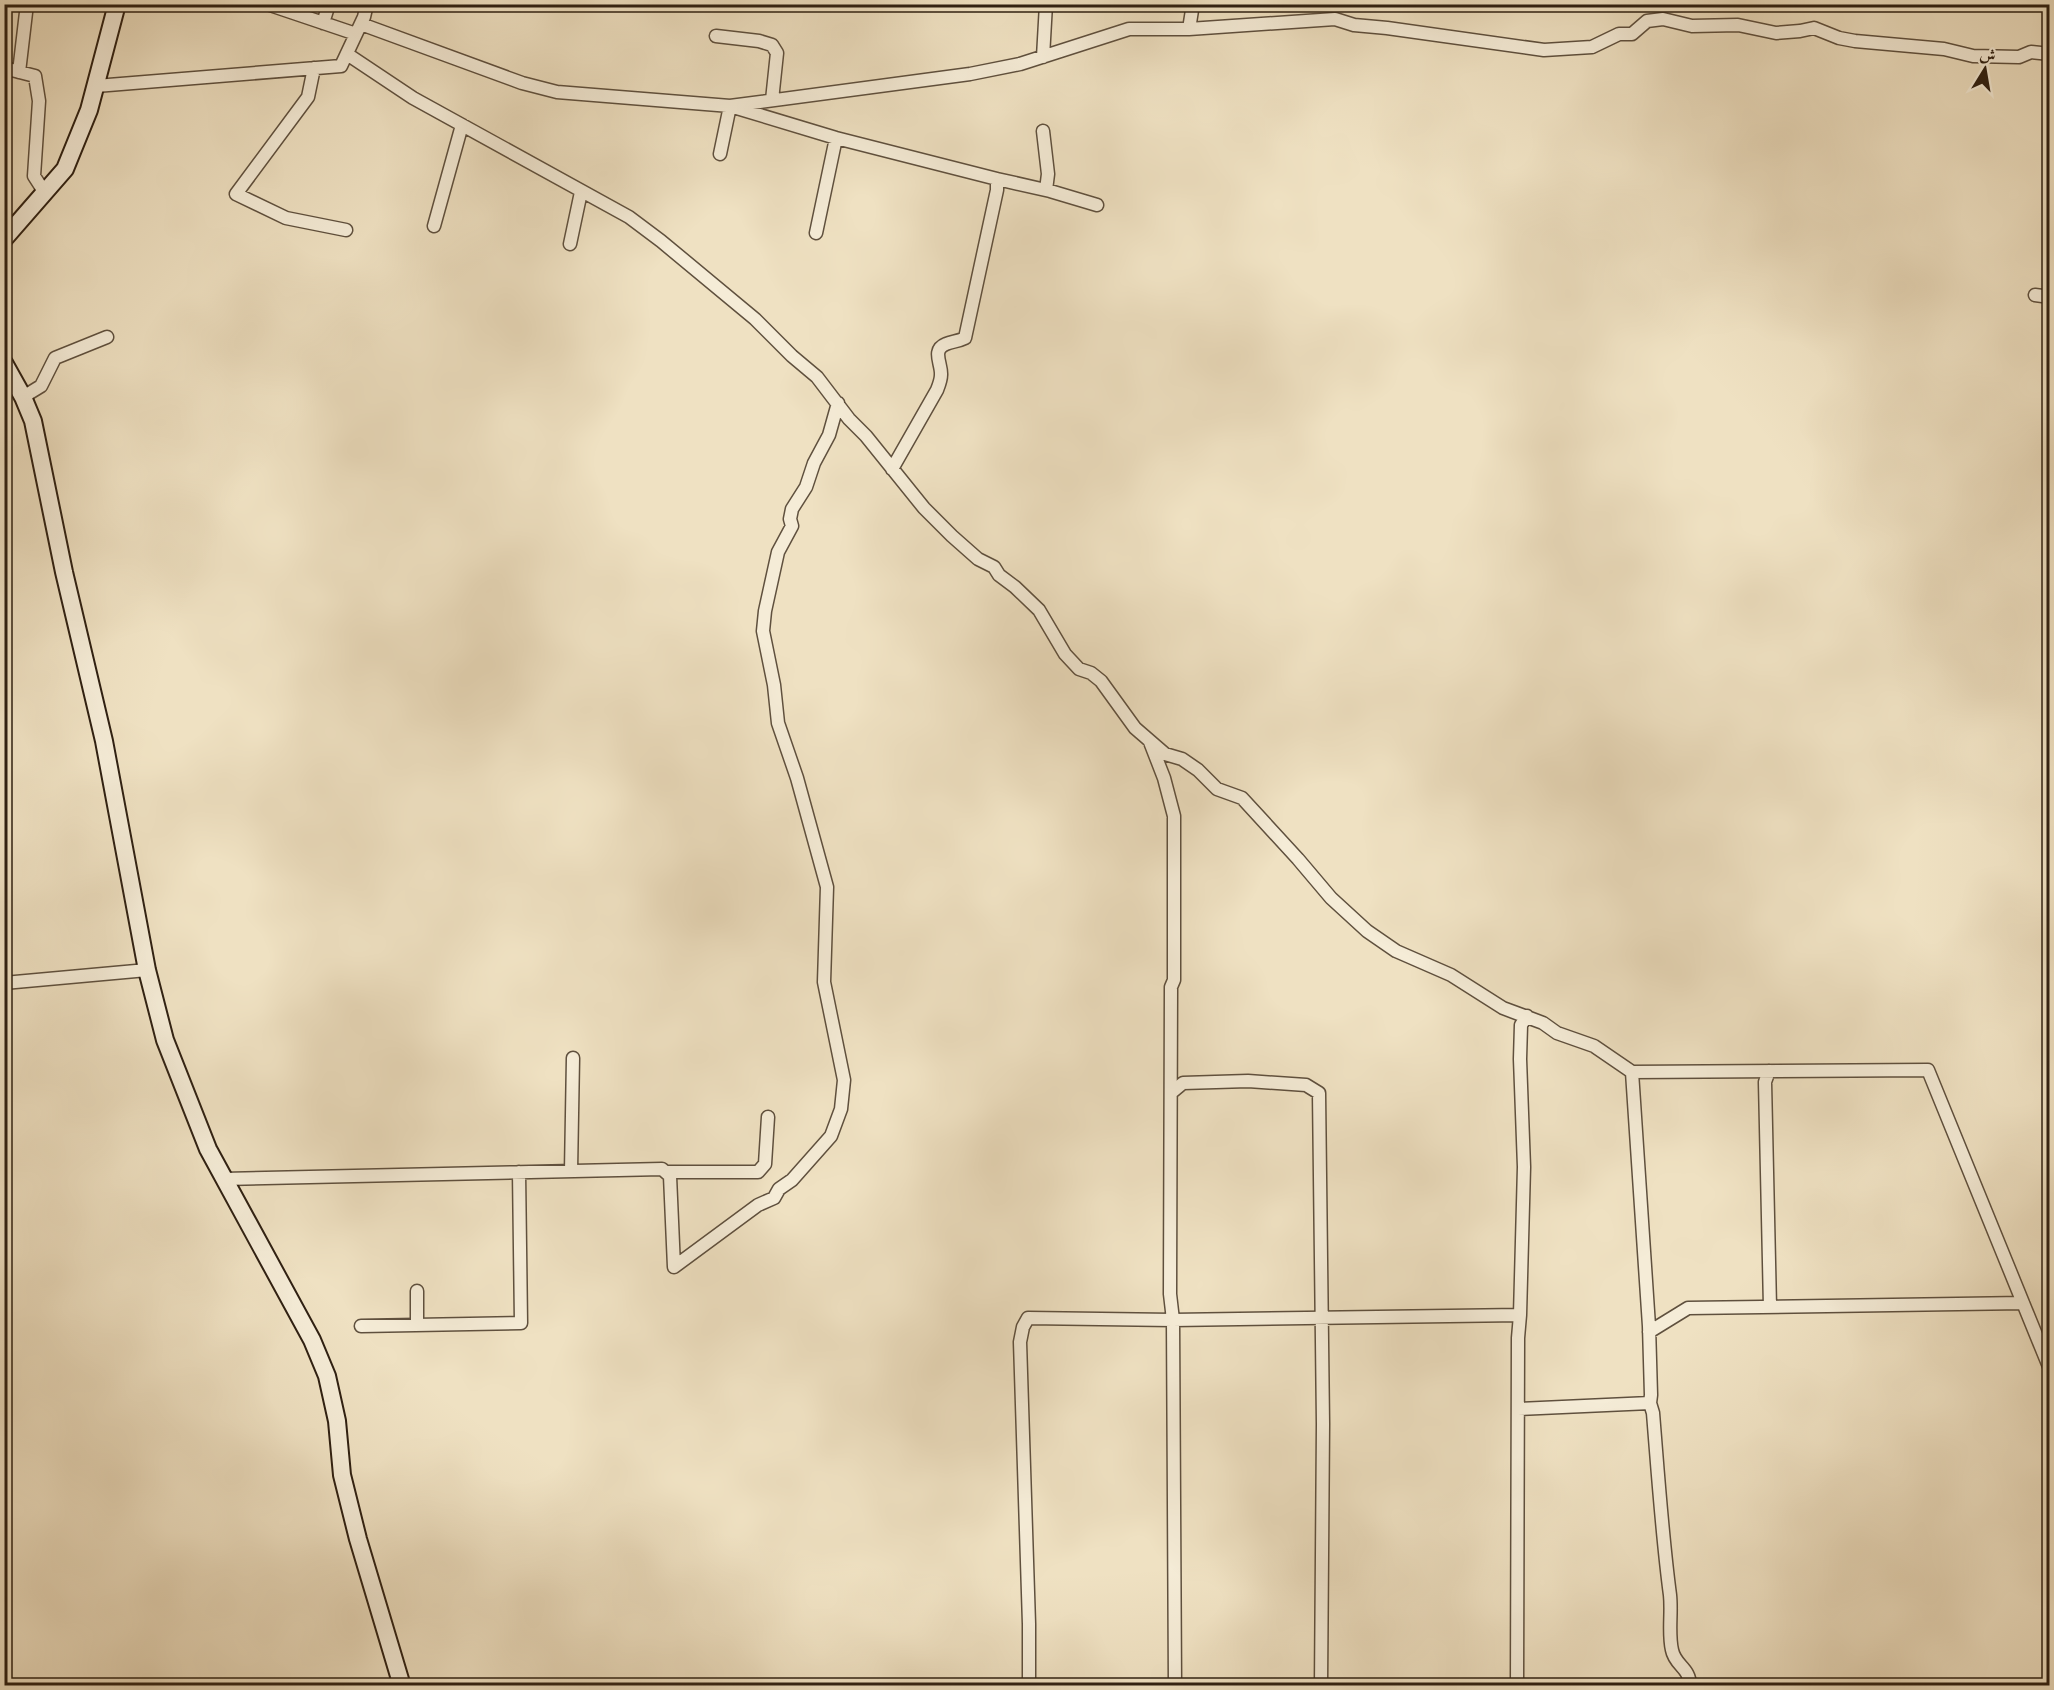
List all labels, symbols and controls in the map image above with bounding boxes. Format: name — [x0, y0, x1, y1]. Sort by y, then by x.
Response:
north arrow — [1955, 39, 2015, 99]
text: ش — [1978, 44, 1997, 67]

